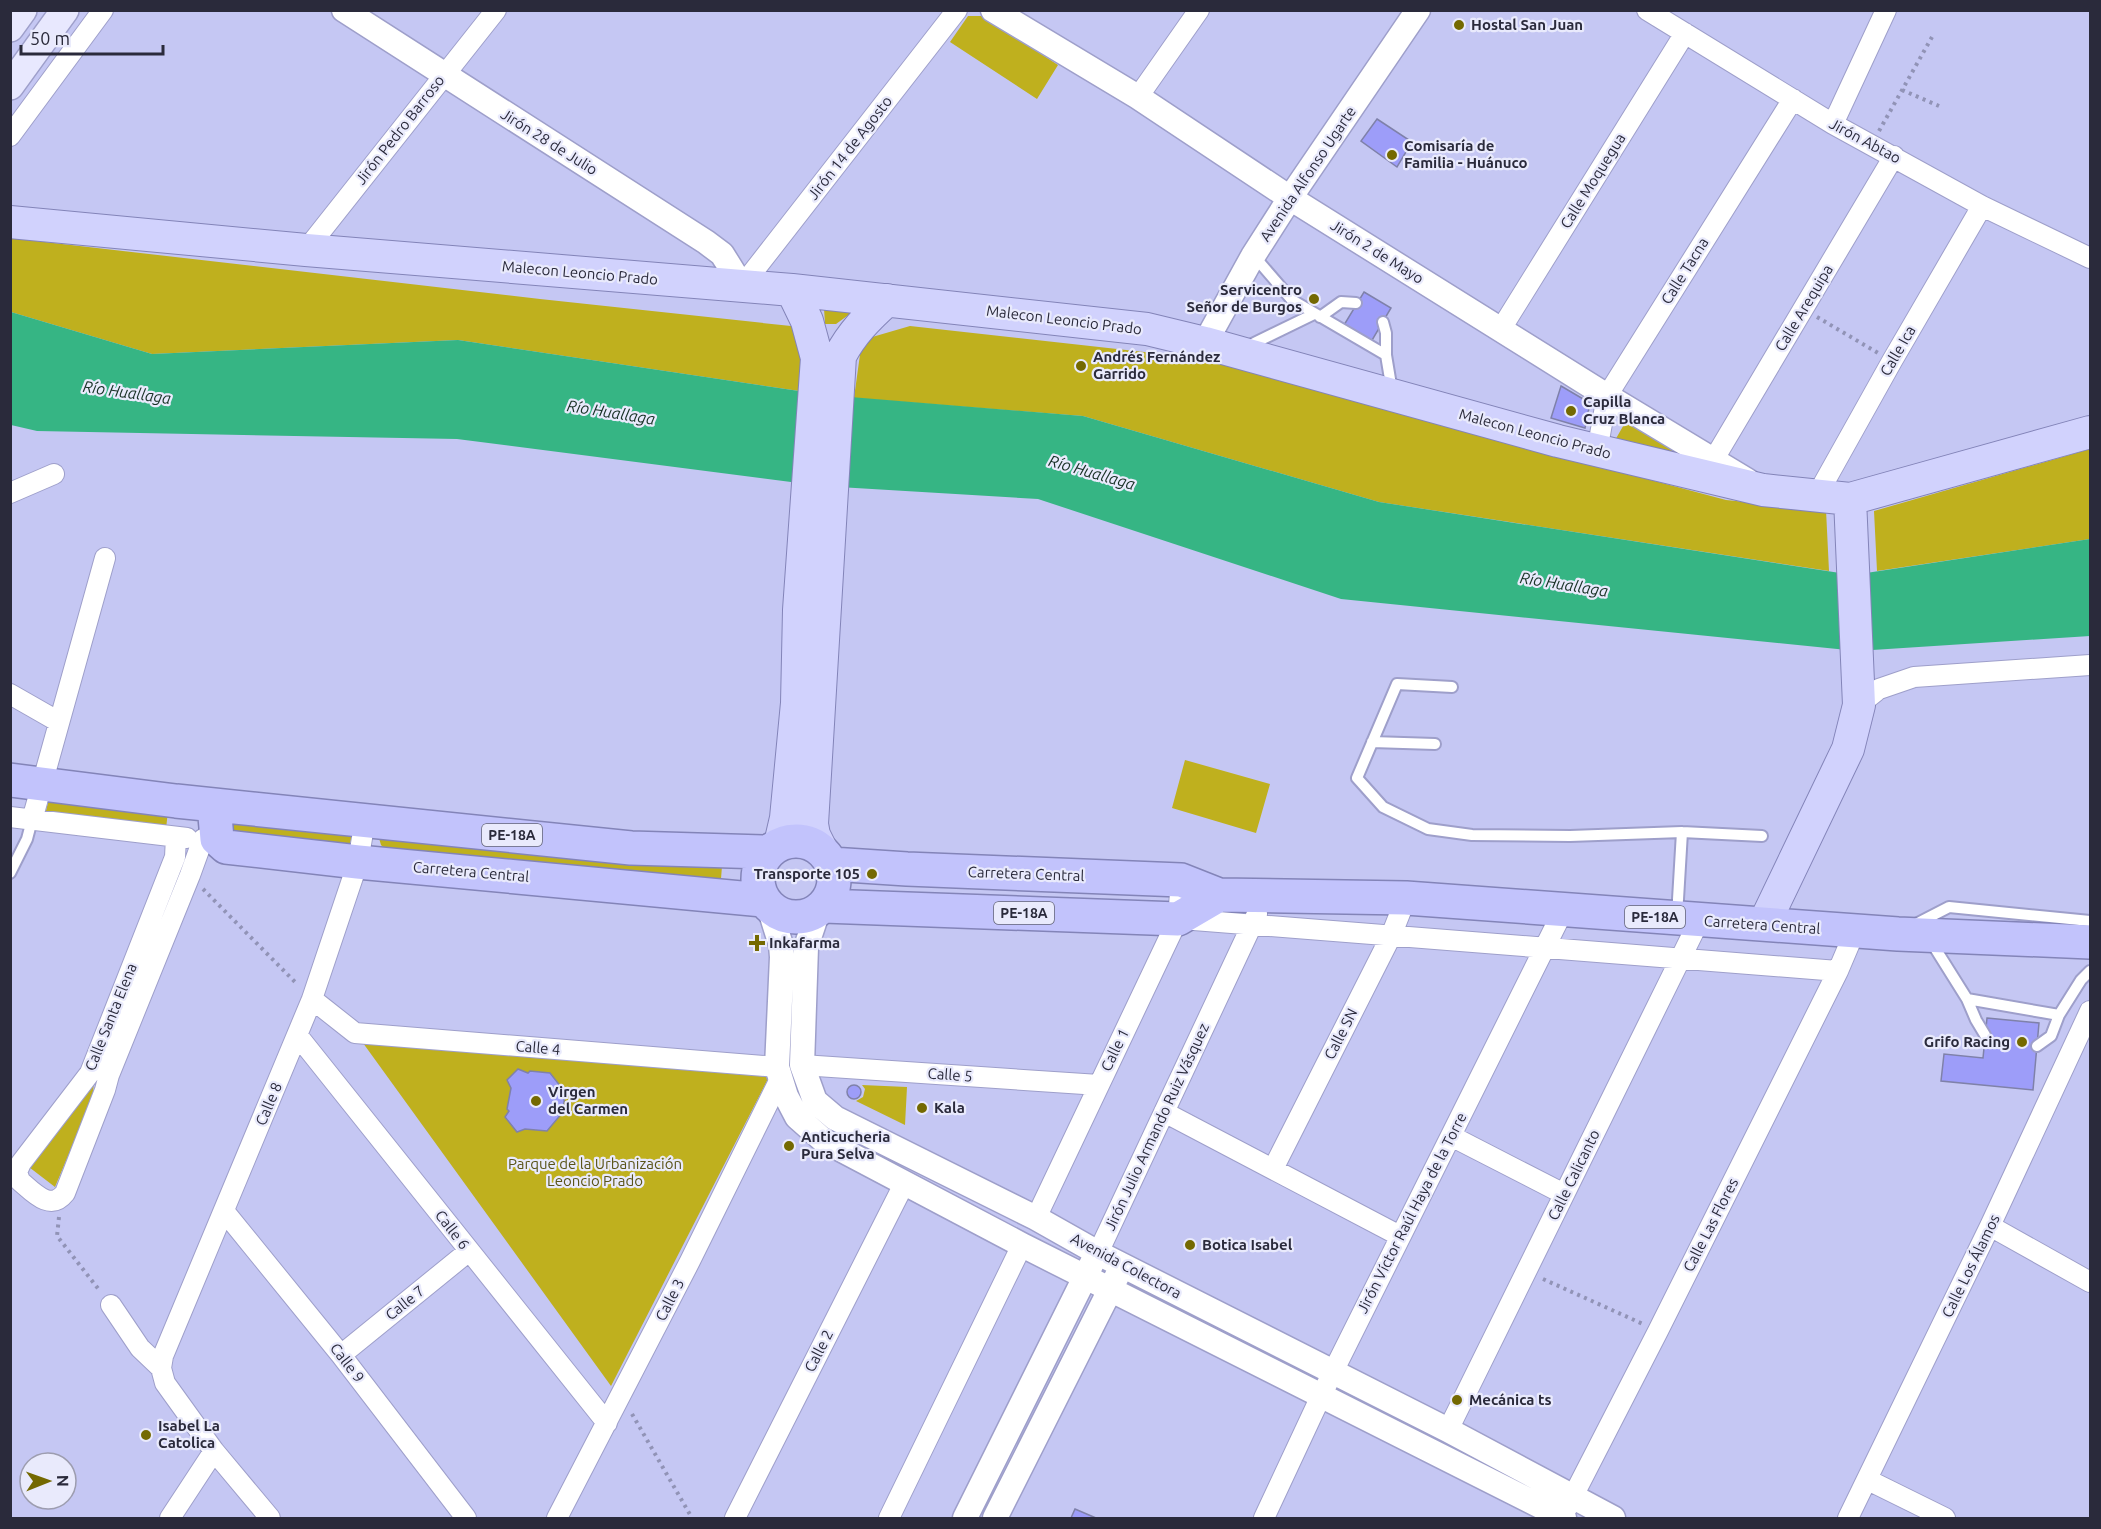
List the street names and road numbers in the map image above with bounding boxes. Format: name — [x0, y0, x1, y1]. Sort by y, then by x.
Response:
street label: Jirón Pedro Barroso — [352, 72, 447, 188]
street label: Jirón 14 de Agosto — [804, 93, 895, 203]
street label: Avenida Alfonso Ugarte — [1256, 103, 1359, 244]
street label: Jirón 28 de Julio — [498, 105, 601, 178]
street label: Jirón Abtao — [1827, 115, 1904, 166]
street label: Calle Moquegua — [1557, 130, 1629, 231]
street label: Jirón 2 de Mayo — [1328, 216, 1427, 287]
street label: Calle Tacna — [1657, 234, 1712, 307]
street label: Malecon Leoncio Prado — [501, 257, 659, 288]
street label: Calle Arequipa — [1771, 262, 1836, 354]
street label: Malecon Leoncio Prado — [985, 302, 1143, 337]
street label: Calle Ica — [1876, 323, 1919, 379]
street label: Malecon Leoncio Prado — [1457, 405, 1613, 462]
road number: PE-18A — [482, 824, 542, 846]
street label: Carretera Central — [412, 858, 530, 885]
street label: Carretera Central — [967, 863, 1085, 884]
road number: PE-18A — [994, 902, 1054, 924]
road number: PE-18A — [1625, 906, 1685, 928]
street label: Carretera Central — [1703, 912, 1821, 937]
street label: Calle Santa Elena — [81, 961, 140, 1073]
street label: Calle SN — [1320, 1005, 1361, 1062]
street label: Jirón Julio Armando Ruiz Vásquez — [1101, 1020, 1212, 1233]
street label: Calle 1 — [1097, 1026, 1132, 1074]
street label: Calle 4 — [515, 1037, 561, 1058]
street label: Calle 5 — [927, 1064, 973, 1085]
street label: Calle 8 — [252, 1080, 285, 1128]
street label: Jirón Víctor Raúl Haya de la Torre — [1353, 1110, 1470, 1316]
street label: Calle Calicanto — [1544, 1127, 1603, 1223]
street label: Calle Las Flores — [1680, 1175, 1741, 1274]
street label: Calle 6 — [432, 1207, 473, 1253]
street label: Calle Los Álamos — [1938, 1211, 2003, 1320]
street label: Avenida Colectora — [1068, 1229, 1184, 1302]
street label: Calle 3 — [652, 1276, 687, 1324]
street label: Calle 7 — [382, 1282, 428, 1323]
street label: Calle 2 — [801, 1327, 836, 1375]
street label: Calle 9 — [327, 1340, 368, 1386]

